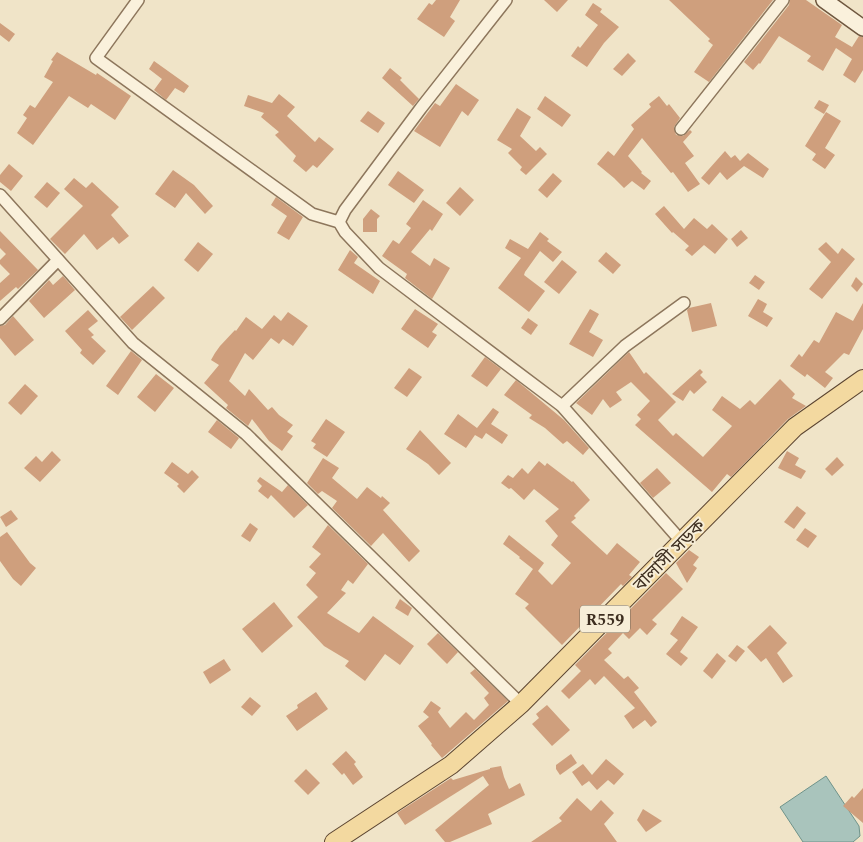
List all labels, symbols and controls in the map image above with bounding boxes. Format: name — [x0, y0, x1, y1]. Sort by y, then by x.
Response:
street label: বালাসী সড়ক — [626, 513, 712, 598]
road number: R559 — [580, 606, 630, 632]

